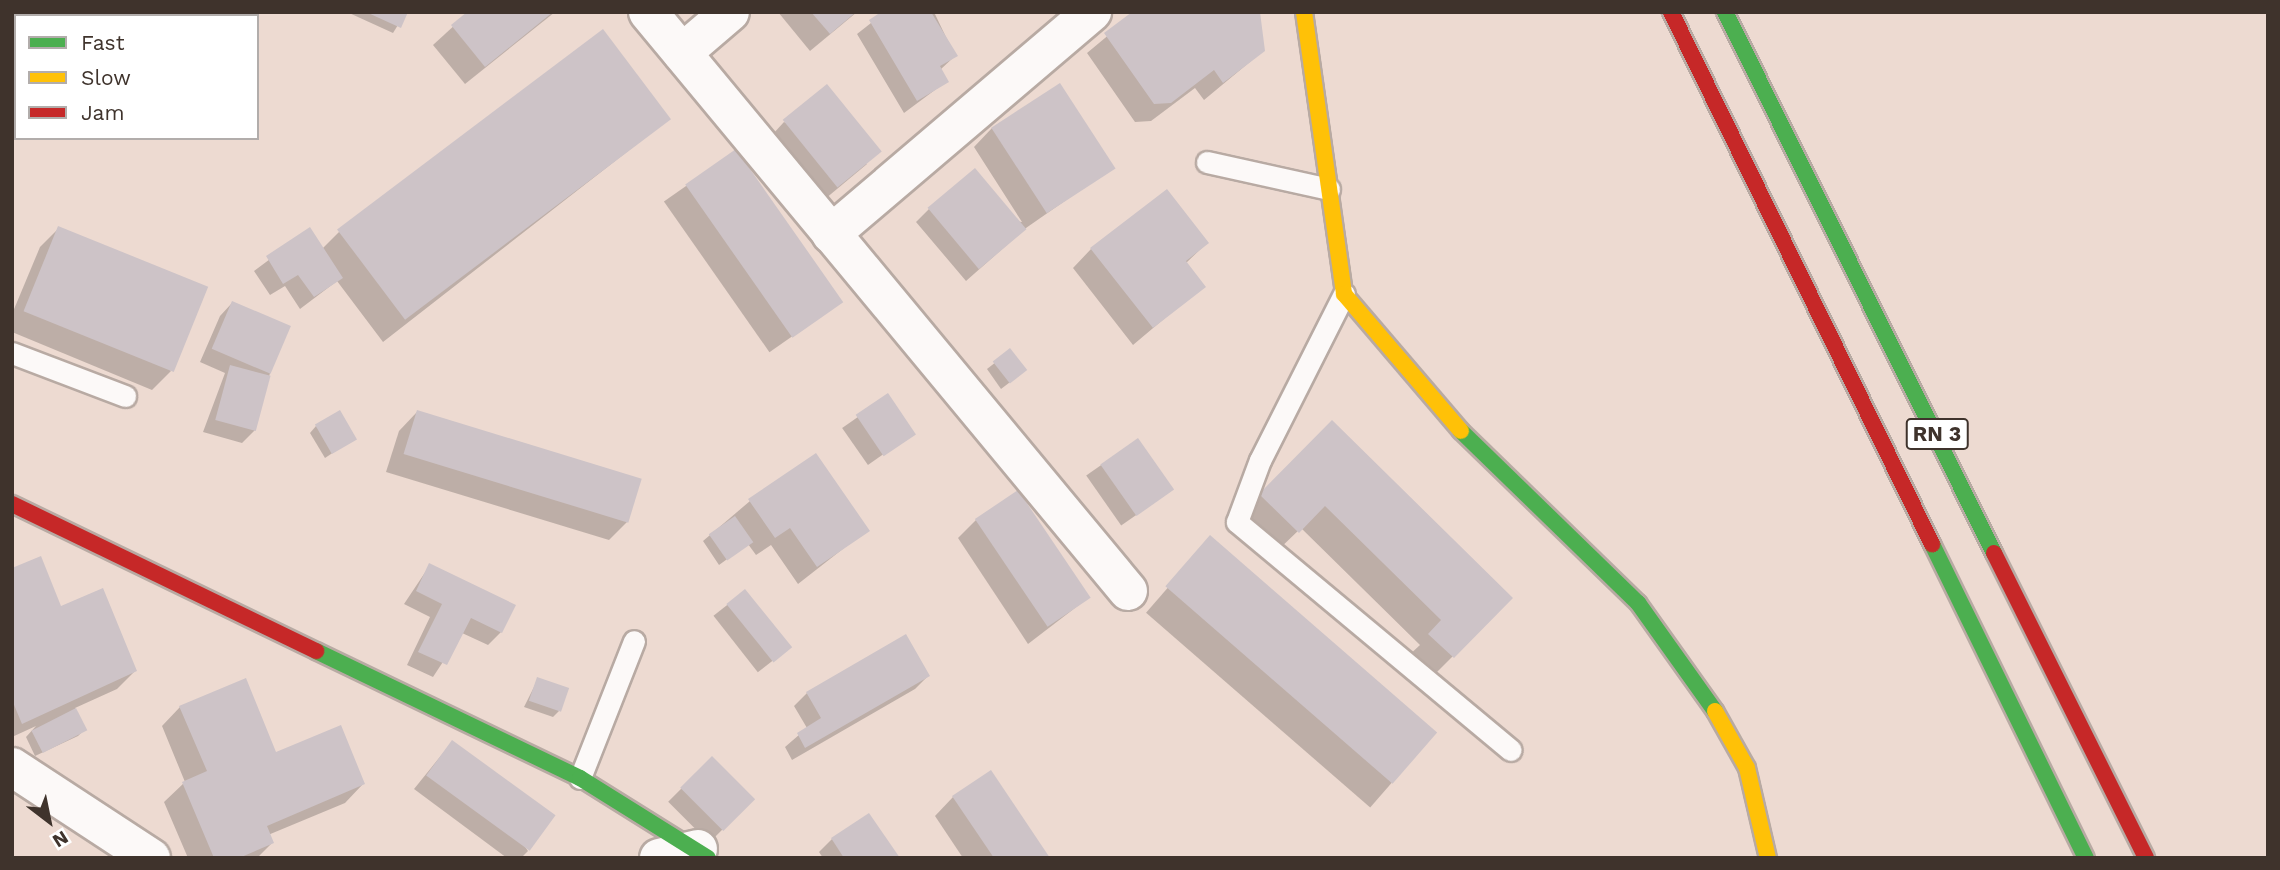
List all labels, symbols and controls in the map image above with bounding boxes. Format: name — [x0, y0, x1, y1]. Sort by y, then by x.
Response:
legend — [14, 14, 259, 140]
text: Fast — [81, 30, 125, 55]
text: Slow — [81, 65, 131, 90]
text: Jam — [81, 100, 124, 125]
road number: RN 3 — [1906, 416, 1968, 452]
north arrow — [14, 786, 84, 856]
text: N — [48, 826, 72, 853]

